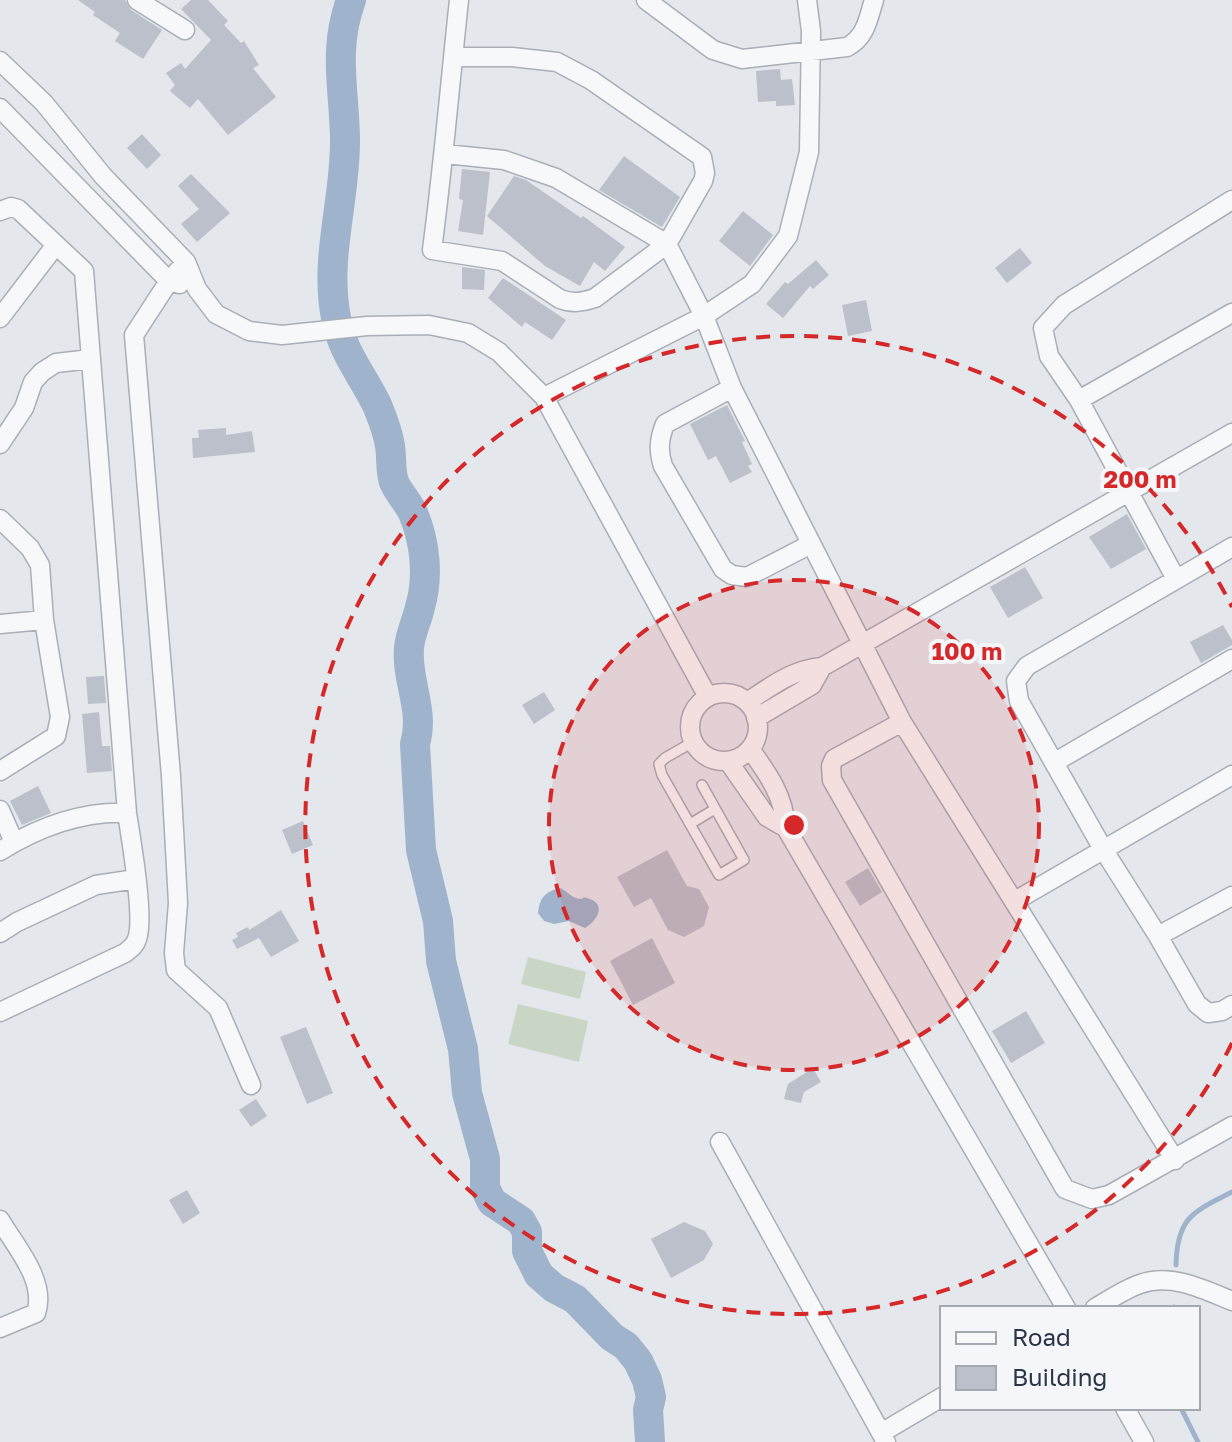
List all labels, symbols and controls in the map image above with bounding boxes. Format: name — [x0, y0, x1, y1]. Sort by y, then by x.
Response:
text: 200 m — [1104, 464, 1176, 493]
text: 100 m — [932, 636, 1002, 665]
centre of rings — [780, 811, 808, 839]
legend — [940, 1306, 1200, 1410]
text: Road — [1012, 1322, 1071, 1351]
text: Building — [1012, 1362, 1107, 1391]

